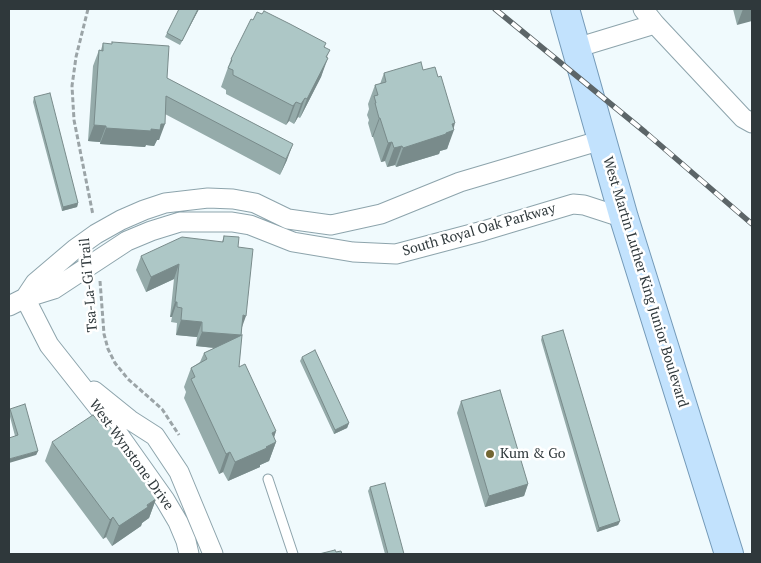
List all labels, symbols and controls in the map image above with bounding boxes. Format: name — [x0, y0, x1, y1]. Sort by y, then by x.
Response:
street label: West Martin Luther King Junior Boulevard — [599, 155, 691, 409]
street label: South Royal Oak Parkway — [401, 200, 557, 260]
street label: Tsa-La-Gi Trail — [77, 237, 101, 333]
street label: West Wynstone Drive — [85, 396, 177, 514]
place label: Kum & Go — [500, 446, 566, 462]
marker: Kum & Go — [484, 448, 496, 460]

